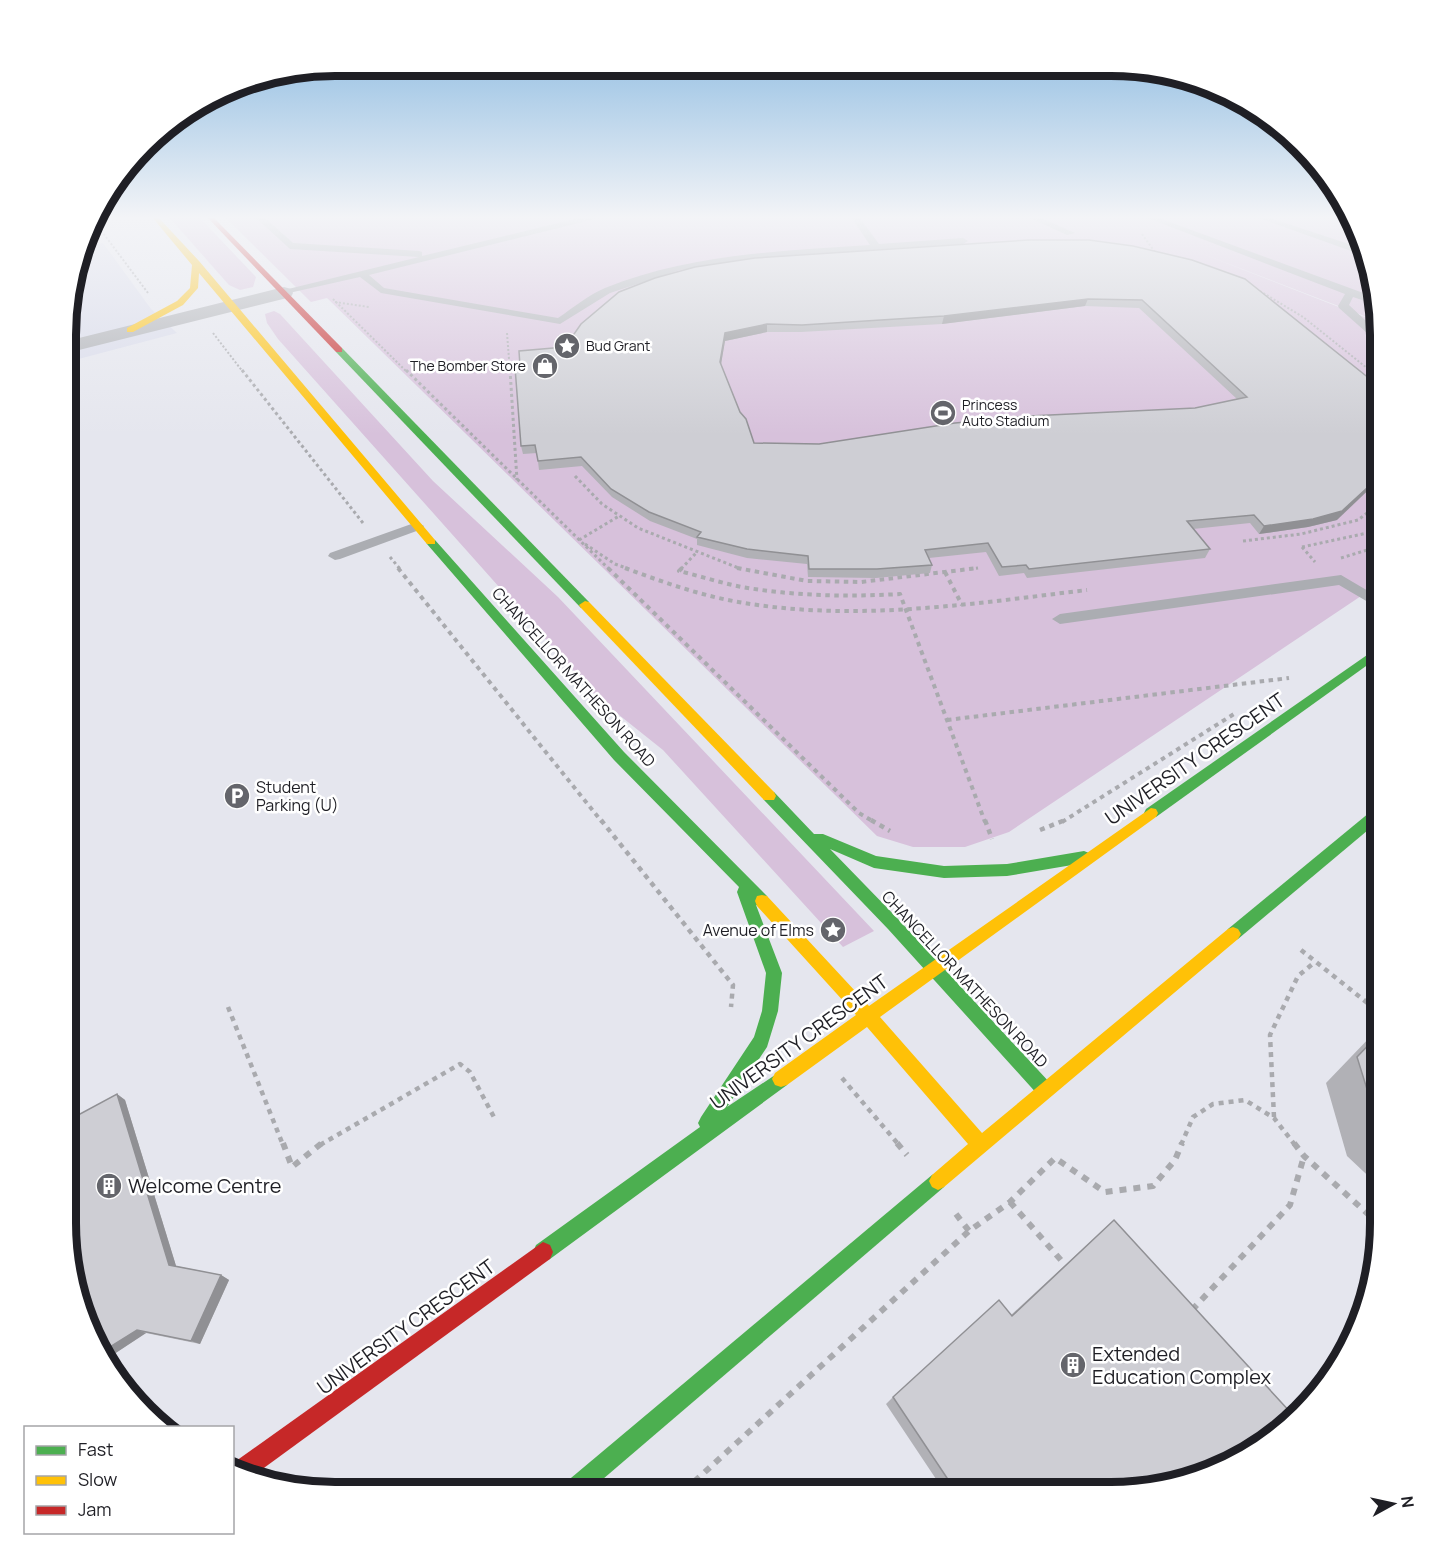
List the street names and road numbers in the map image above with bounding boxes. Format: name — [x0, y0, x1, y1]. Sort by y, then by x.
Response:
street label: CHANCELLOR MATHESON ROAD — [487, 582, 661, 772]
street label: UNIVERSITY CRESCENT — [1099, 686, 1290, 831]
street label: CHANCELLOR MATHESON ROAD — [877, 886, 1053, 1072]
street label: UNIVERSITY CRESCENT — [704, 968, 893, 1115]
street label: UNIVERSITY CRESCENT — [311, 1253, 500, 1400]

